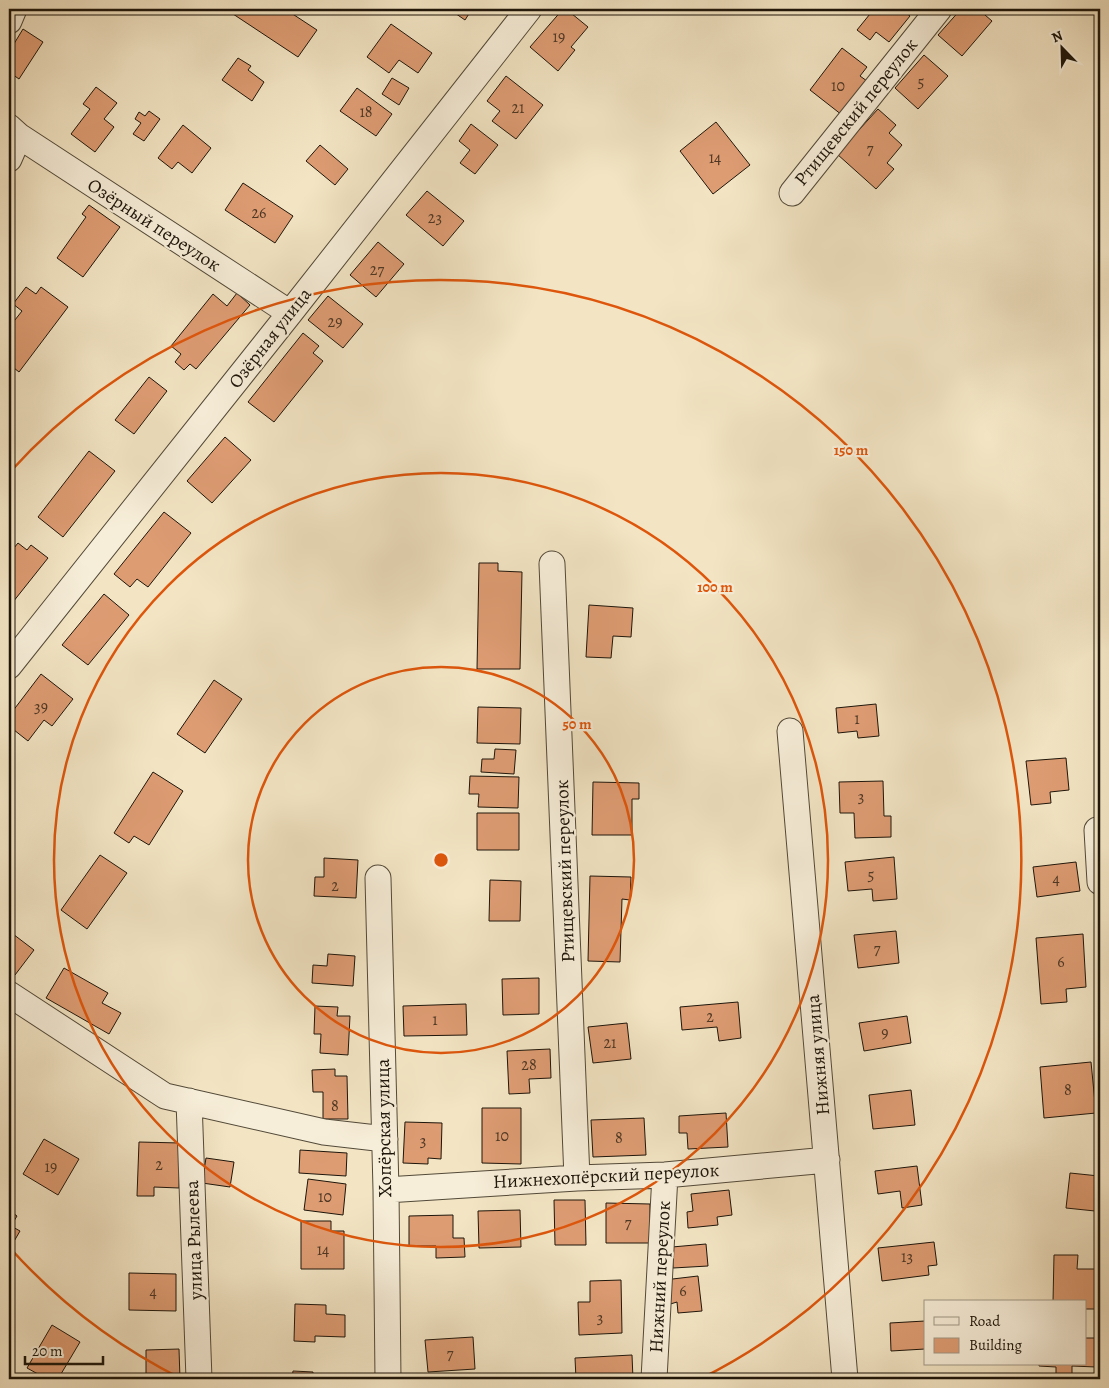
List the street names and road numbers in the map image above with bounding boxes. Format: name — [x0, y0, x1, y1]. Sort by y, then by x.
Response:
street label: Ртищевский переулок — [788, 33, 924, 191]
street label: Озёрный переулок — [82, 172, 226, 278]
street label: Озёрная улица — [222, 282, 318, 394]
street label: Ртищевский переулок — [549, 779, 581, 963]
street label: Нижняя улица — [800, 993, 836, 1117]
street label: Хопёрская улица — [370, 1058, 398, 1198]
street label: Нижнехопёрский переулок — [492, 1157, 720, 1195]
street label: улица Рылеева — [179, 1179, 209, 1301]
street label: Нижний переулок — [643, 1200, 677, 1354]

